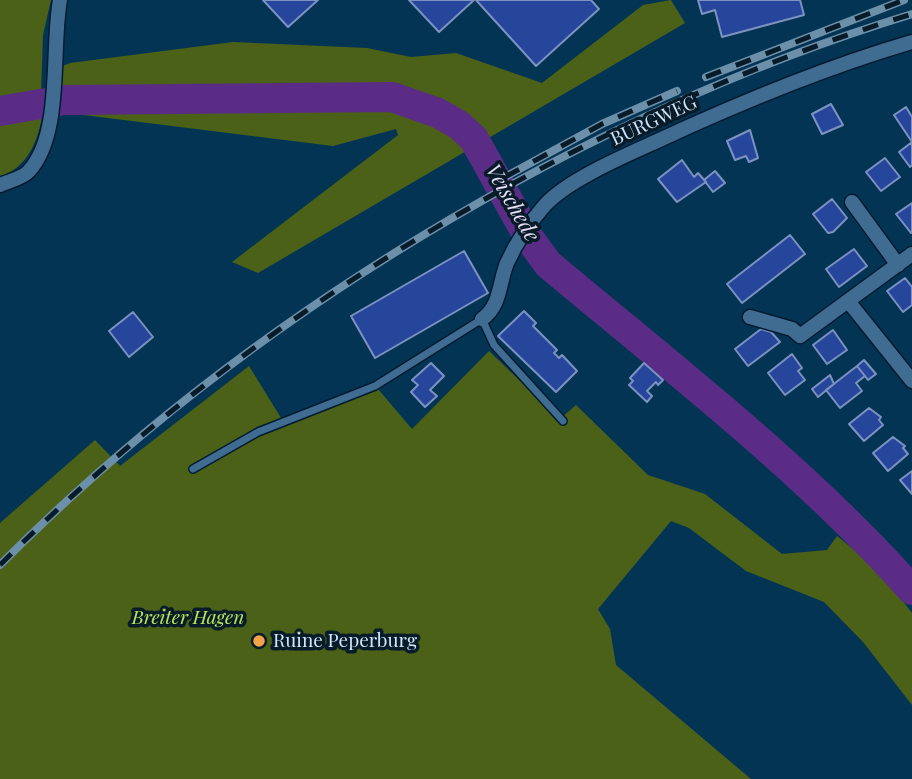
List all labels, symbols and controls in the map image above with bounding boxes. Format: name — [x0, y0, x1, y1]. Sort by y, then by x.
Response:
street label: BURGWEG — [607, 91, 701, 151]
water label: Veischede — [480, 160, 544, 246]
park label: Breiter Hagen — [132, 607, 244, 629]
place label: Ruine Peperburg — [273, 630, 417, 652]
marker: Ruine Peperburg — [251, 633, 267, 649]

